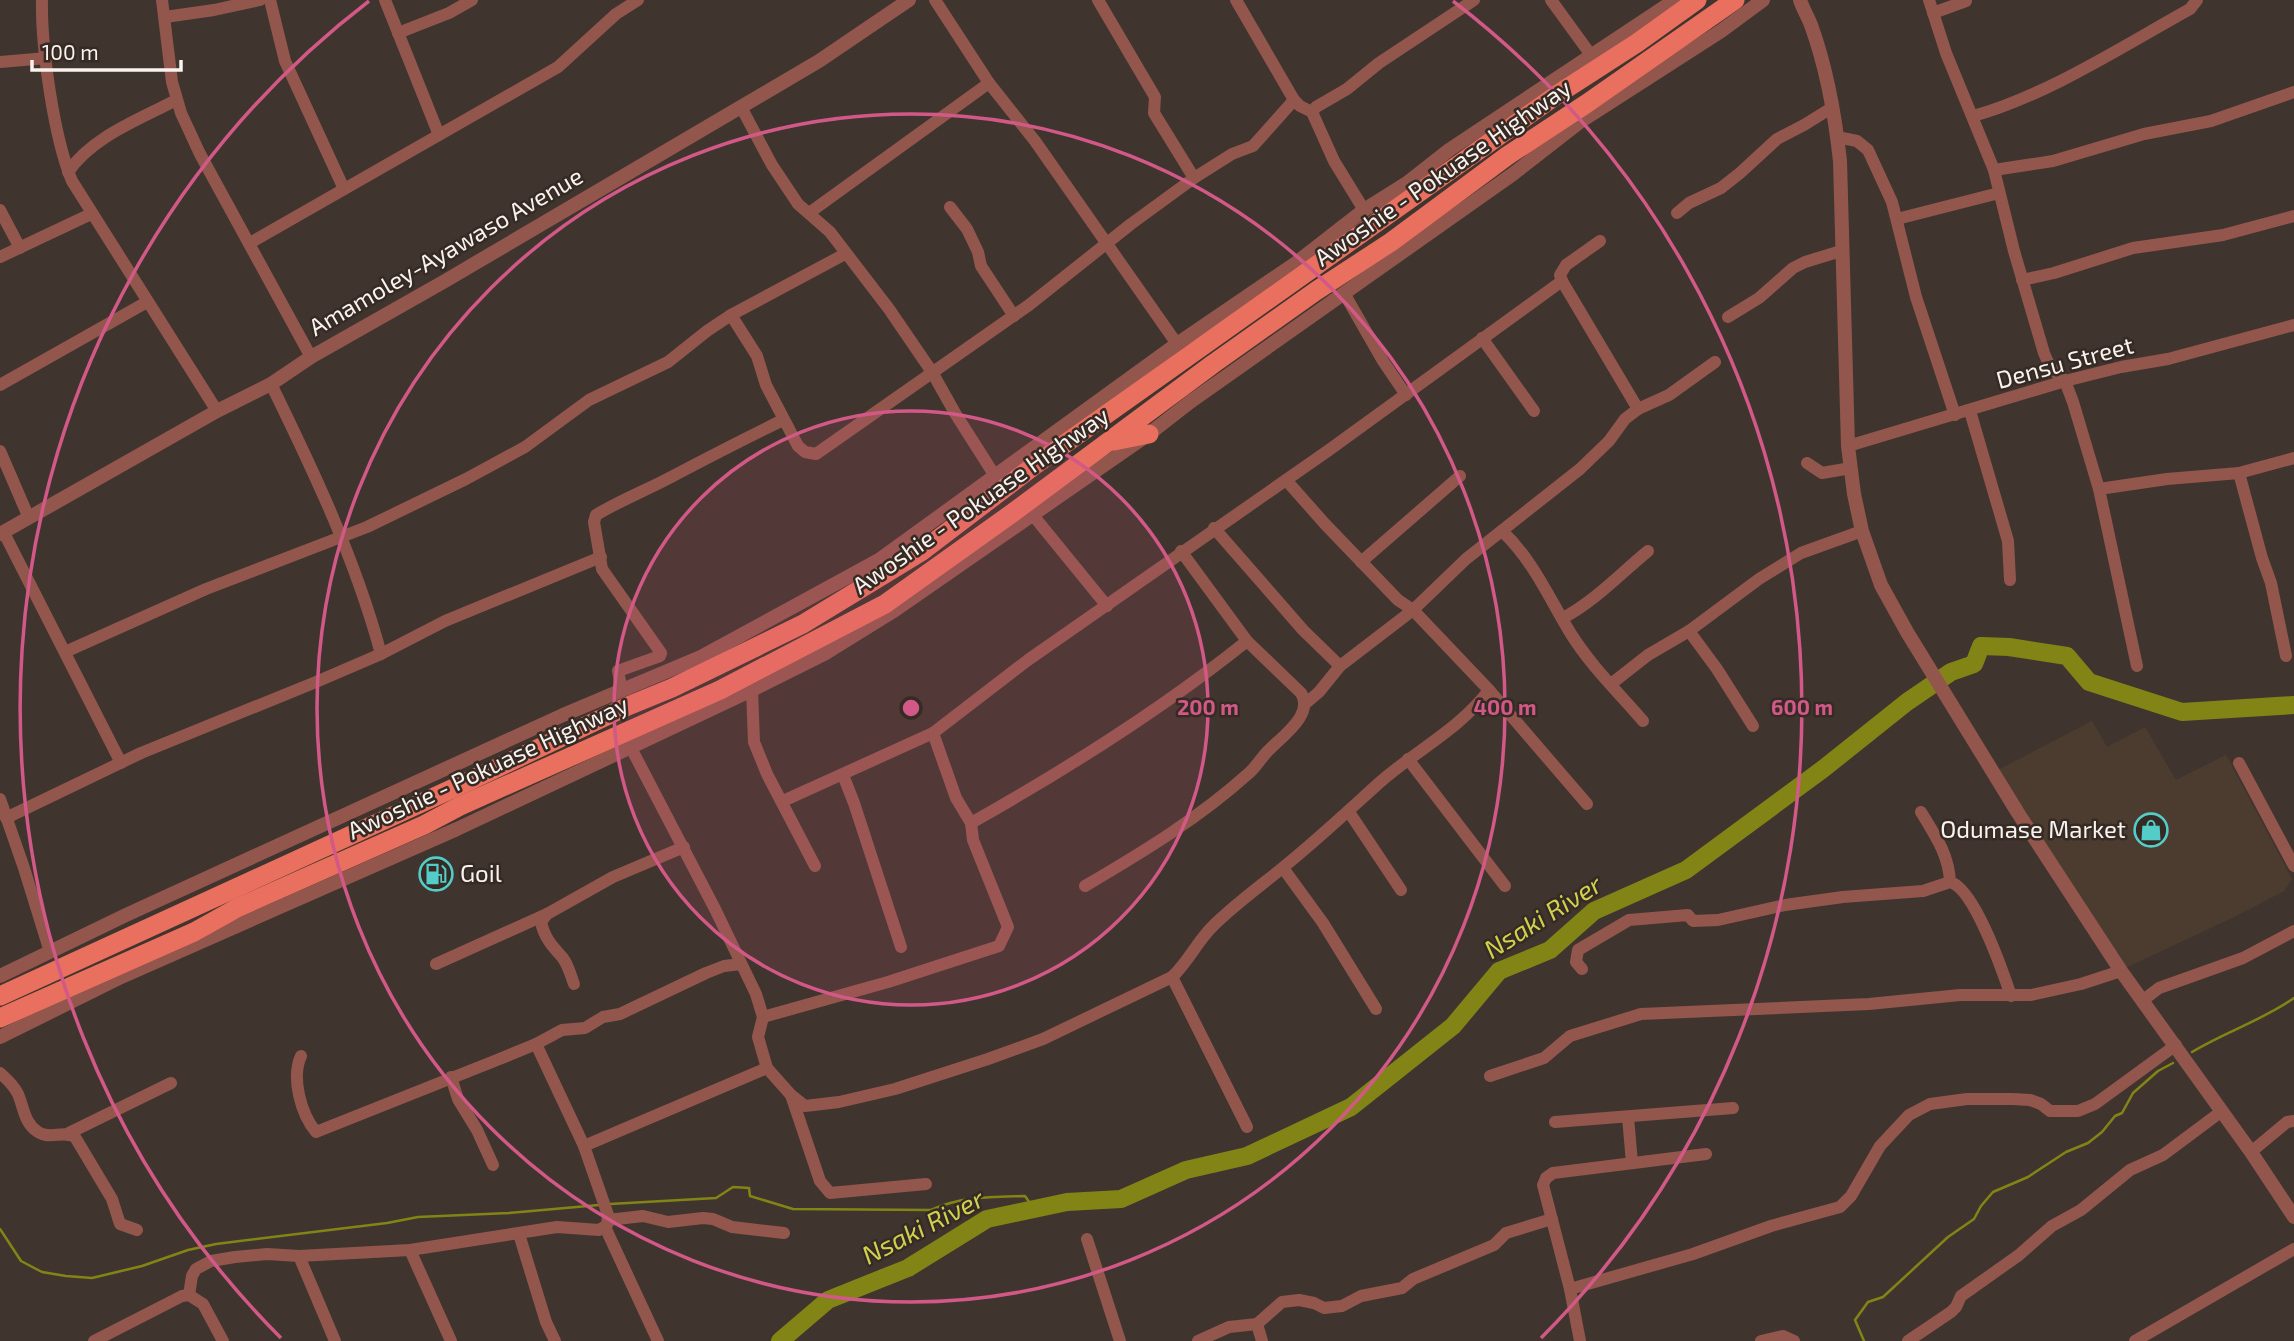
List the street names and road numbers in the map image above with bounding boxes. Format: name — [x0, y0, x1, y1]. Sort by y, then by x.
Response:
street label: Awoshie - Pokuase Highway — [1308, 72, 1576, 272]
street label: Amamoley-Ayawaso Avenue — [303, 160, 587, 341]
street label: Densu Street — [1993, 329, 2136, 394]
street label: Awoshie - Pokuase Highway — [846, 400, 1114, 600]
street label: Awoshie - Pokuase Highway — [342, 689, 633, 845]

